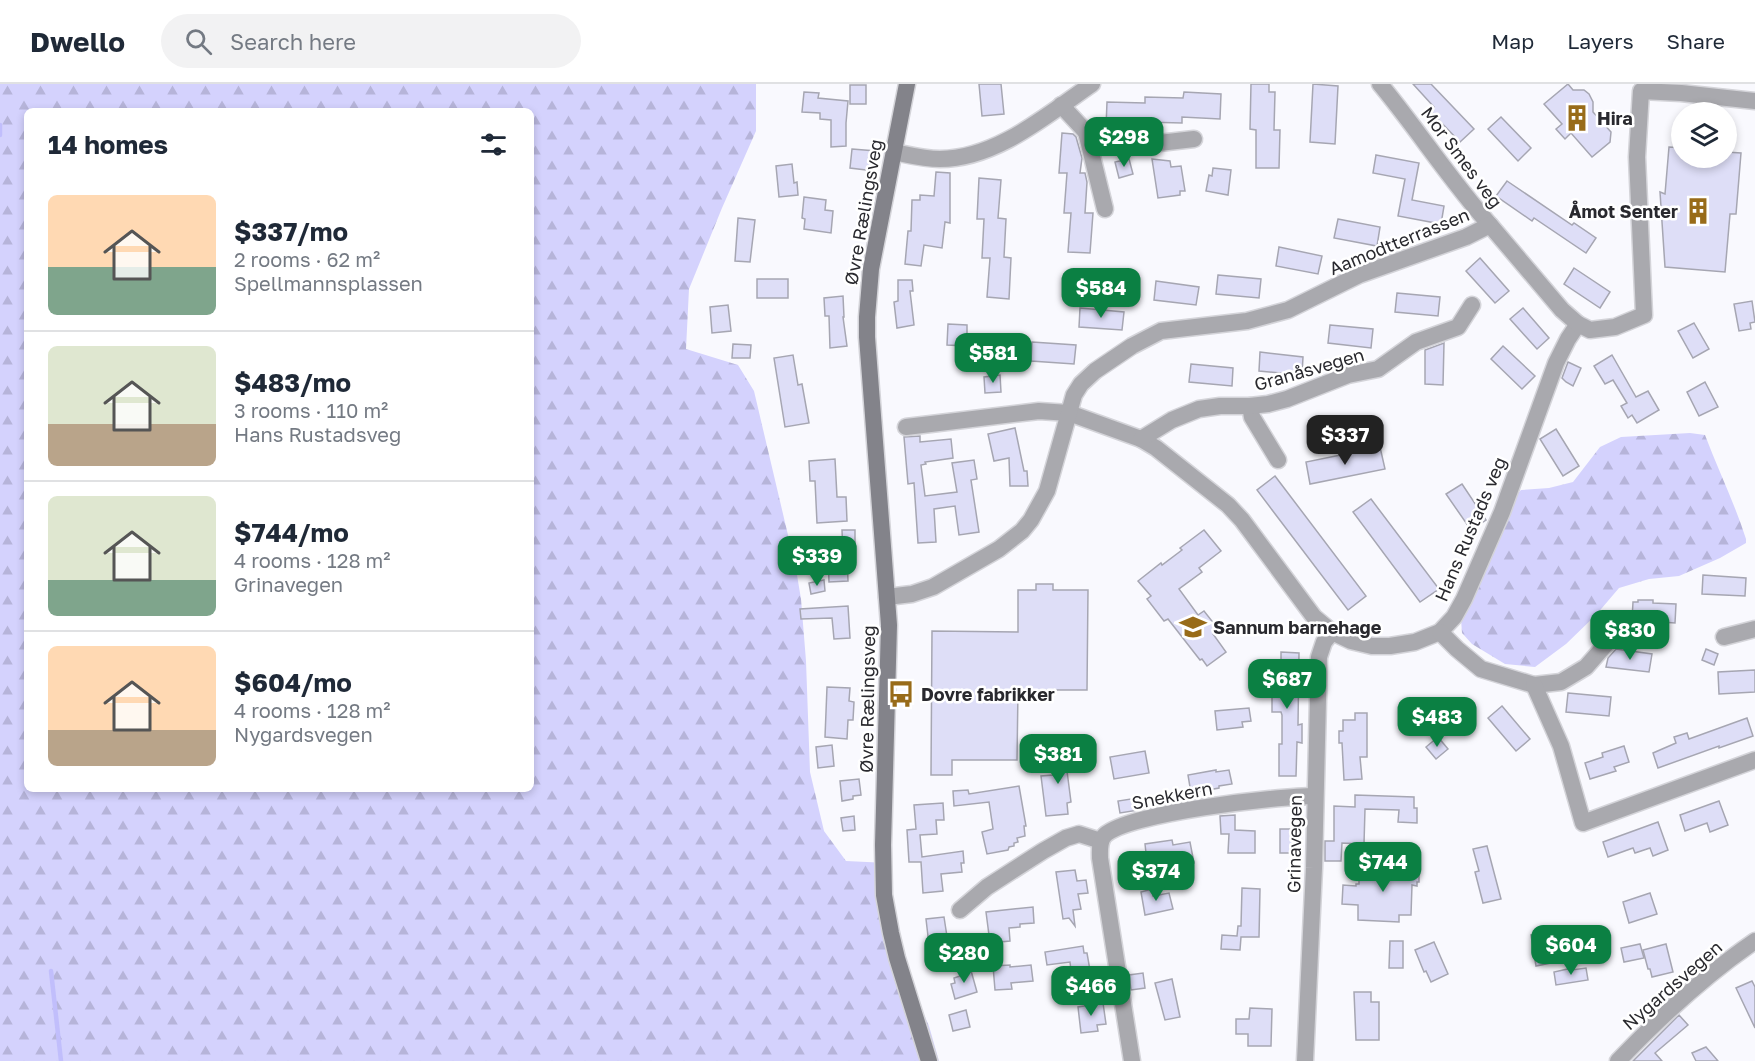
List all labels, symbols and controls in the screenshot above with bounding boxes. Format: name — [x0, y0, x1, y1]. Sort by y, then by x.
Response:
search box — [161, 14, 581, 68]
text: Dwello — [30, 25, 125, 58]
icon: search — [182, 25, 215, 58]
text: Search here — [230, 28, 356, 55]
text: Map — [1491, 28, 1534, 54]
text: Layers — [1567, 28, 1634, 54]
text: Share — [1667, 28, 1725, 54]
street label: Mor Smes veg — [1417, 102, 1507, 212]
map controls — [1671, 102, 1737, 168]
button: layers — [1671, 102, 1737, 168]
building icon: Hira — [1562, 103, 1592, 133]
place label: Hira — [1597, 107, 1633, 129]
pin: $298 — [1088, 117, 1160, 168]
text: $298 — [1098, 124, 1150, 148]
icon: filters — [477, 128, 510, 161]
text: 14 homes — [48, 129, 168, 160]
street label: Øvre Rælingsveg — [839, 137, 887, 287]
building icon: Åmot Senter — [1683, 196, 1713, 226]
place label: Åmot Senter — [1569, 200, 1678, 222]
street label: Aamodtterrassen — [1326, 203, 1472, 279]
text: $337/mo — [234, 216, 348, 247]
icon: home — [96, 219, 168, 291]
text: 2 rooms · 62 m² — [234, 247, 380, 271]
pin: $584 — [1065, 268, 1137, 319]
text: Spellmannsplassen — [234, 271, 423, 295]
text: $584 — [1076, 275, 1126, 299]
pin: $581 — [957, 333, 1029, 384]
text: $581 — [969, 340, 1017, 364]
street label: Granåsvegen — [1252, 343, 1366, 395]
text: $483/mo — [234, 367, 351, 398]
icon: home — [96, 370, 168, 442]
text: 3 rooms · 110 m² — [234, 398, 388, 422]
pin: $337 — [1309, 415, 1381, 466]
text: Hans Rustadsveg — [234, 422, 401, 446]
text: $337 — [1321, 422, 1369, 446]
street label: Hans Rustads veg — [1430, 453, 1510, 605]
text: $744/mo — [234, 517, 349, 548]
icon: home — [96, 520, 168, 592]
pin: $339 — [781, 536, 853, 587]
text: $339 — [792, 543, 842, 567]
text: 4 rooms · 128 m² — [234, 548, 391, 572]
text: Grinavegen — [234, 572, 343, 596]
pin: $830 — [1594, 610, 1666, 661]
school or university icon: Sannum barnehage — [1178, 612, 1208, 642]
place label: Sannum barnehage — [1213, 616, 1382, 638]
text: $830 — [1604, 617, 1656, 641]
street label: Øvre Rælingsveg — [855, 625, 879, 773]
pin: $687 — [1251, 659, 1323, 710]
text: $687 — [1262, 666, 1312, 690]
text: $604/mo — [234, 667, 352, 698]
icon: home — [96, 670, 168, 742]
bus stop icon: Dovre fabrikker — [886, 679, 916, 709]
place label: Dovre fabrikker — [921, 683, 1055, 705]
pin: $483 — [1401, 697, 1473, 748]
text: 4 rooms · 128 m² — [234, 698, 391, 722]
text: $483 — [1412, 704, 1462, 728]
text: Nygardsvegen — [234, 722, 373, 746]
pin: $381 — [1022, 734, 1094, 785]
text: $381 — [1034, 741, 1082, 765]
street label: Snekkern — [1130, 776, 1214, 814]
street label: Grinavegen — [1282, 795, 1306, 893]
pin: $744 — [1347, 842, 1419, 893]
text: $744 — [1358, 849, 1408, 873]
pin: $374 — [1120, 851, 1192, 902]
text: $374 — [1132, 858, 1181, 882]
pin: $604 — [1535, 925, 1607, 976]
text: $604 — [1545, 932, 1597, 956]
pin: $280 — [928, 933, 1000, 984]
street label: Nygardsvegen — [1618, 936, 1726, 1034]
text: $280 — [938, 940, 990, 964]
pin: $466 — [1055, 966, 1127, 1017]
text: $466 — [1065, 973, 1117, 997]

